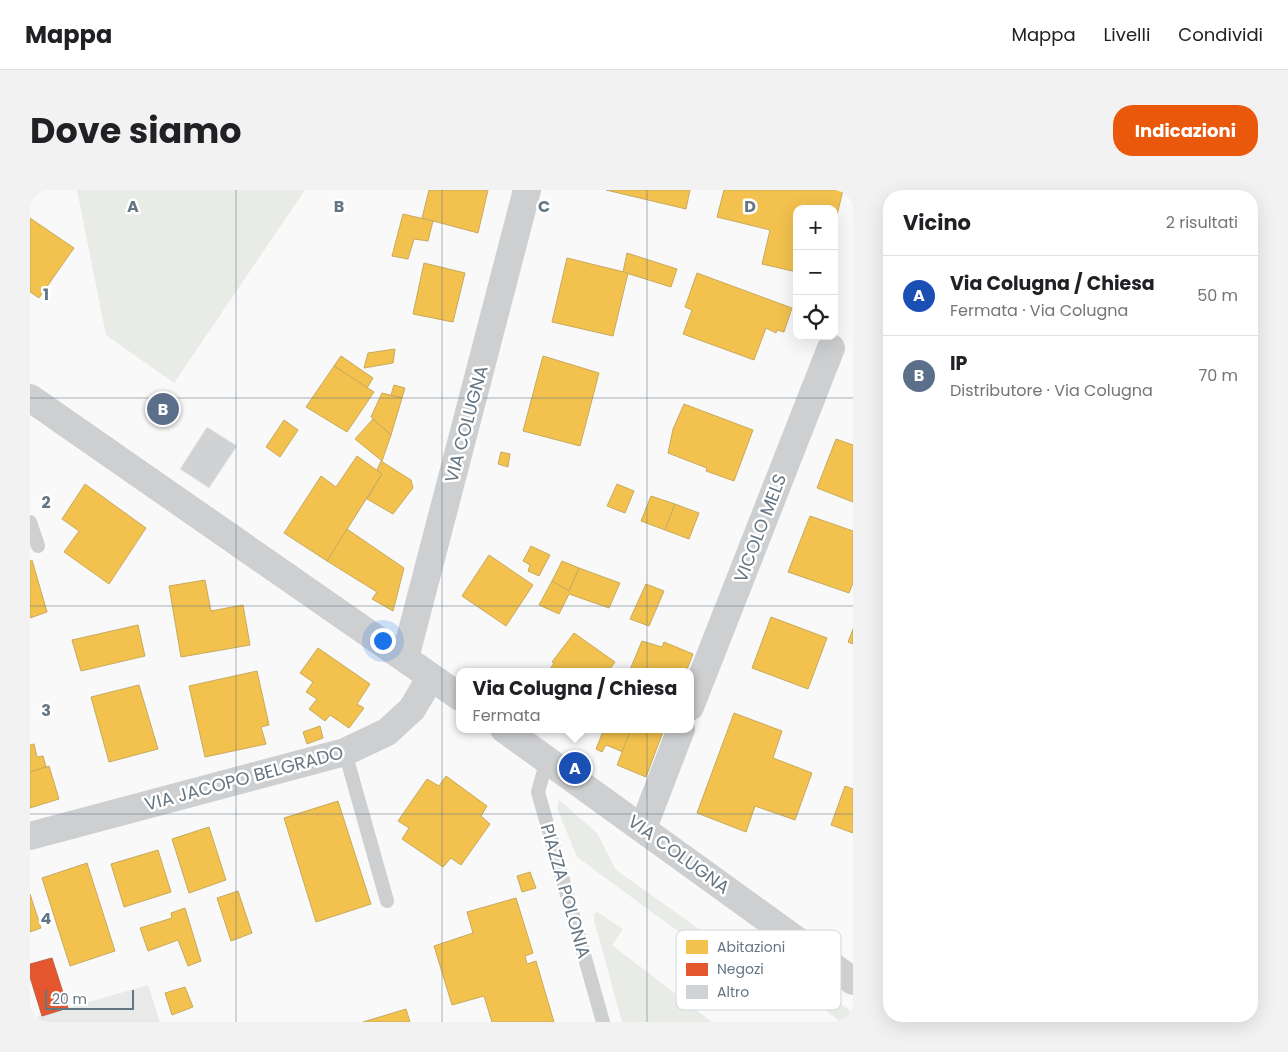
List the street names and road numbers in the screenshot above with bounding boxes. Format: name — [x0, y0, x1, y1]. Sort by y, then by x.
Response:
street label: VIA COLUGNA — [438, 363, 494, 485]
street label: VICOLO MELS — [728, 470, 792, 586]
street label: VIA JACOPO BELGRADO — [142, 739, 346, 817]
street label: VIA COLUGNA — [623, 809, 735, 899]
street label: PIAZZA POLONIA — [535, 821, 597, 961]

